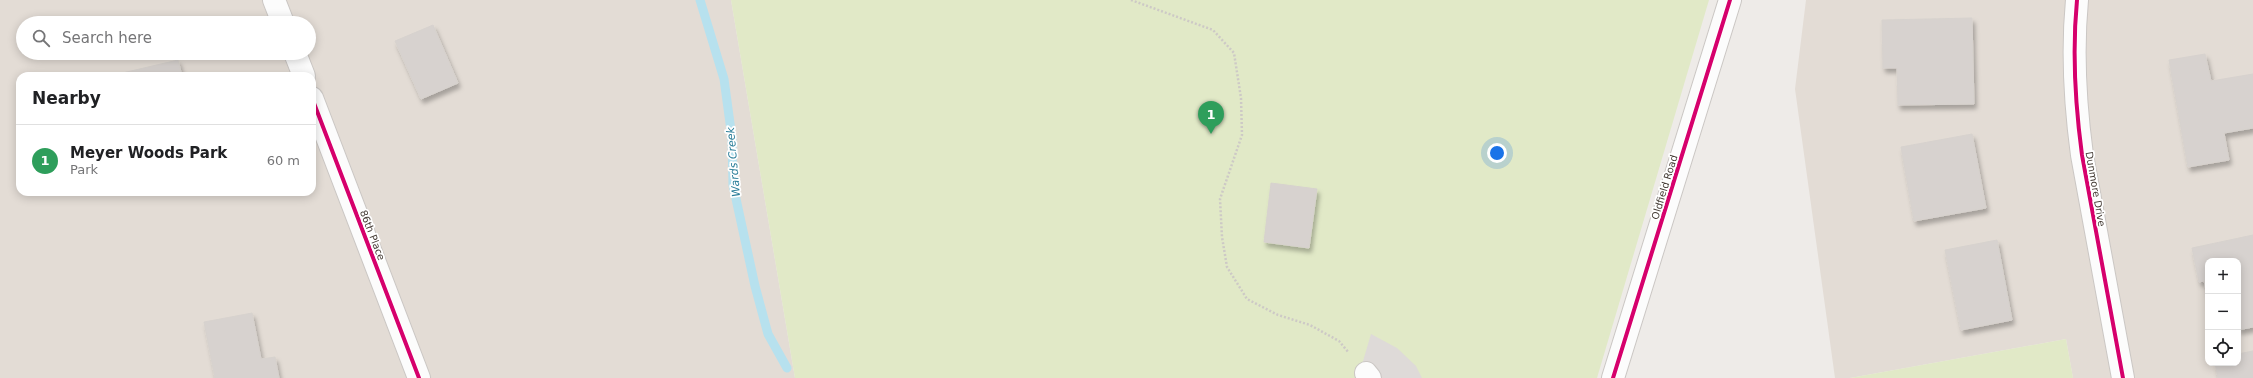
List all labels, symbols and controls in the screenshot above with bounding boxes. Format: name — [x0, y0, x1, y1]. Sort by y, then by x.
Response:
search box — [16, 16, 316, 60]
icon: search — [30, 27, 52, 49]
text: Search here — [62, 29, 152, 47]
text: Nearby — [32, 88, 101, 108]
pin: 1 — [1198, 101, 1224, 134]
water label: Wards Creek — [724, 126, 743, 197]
your location — [1487, 143, 1507, 163]
text: Meyer Woods Park — [70, 144, 227, 162]
street label: Dunmore Drive — [2083, 151, 2108, 228]
text: 1 — [40, 153, 50, 168]
text: 60 m — [267, 153, 300, 168]
street label: Oldfield Road — [1649, 154, 1680, 221]
text: Park — [70, 162, 98, 177]
street label: 86th Place — [358, 209, 387, 262]
map controls — [2205, 258, 2241, 366]
button: + — [2205, 258, 2241, 294]
button: − — [2205, 294, 2241, 330]
button: locate — [2205, 330, 2241, 366]

